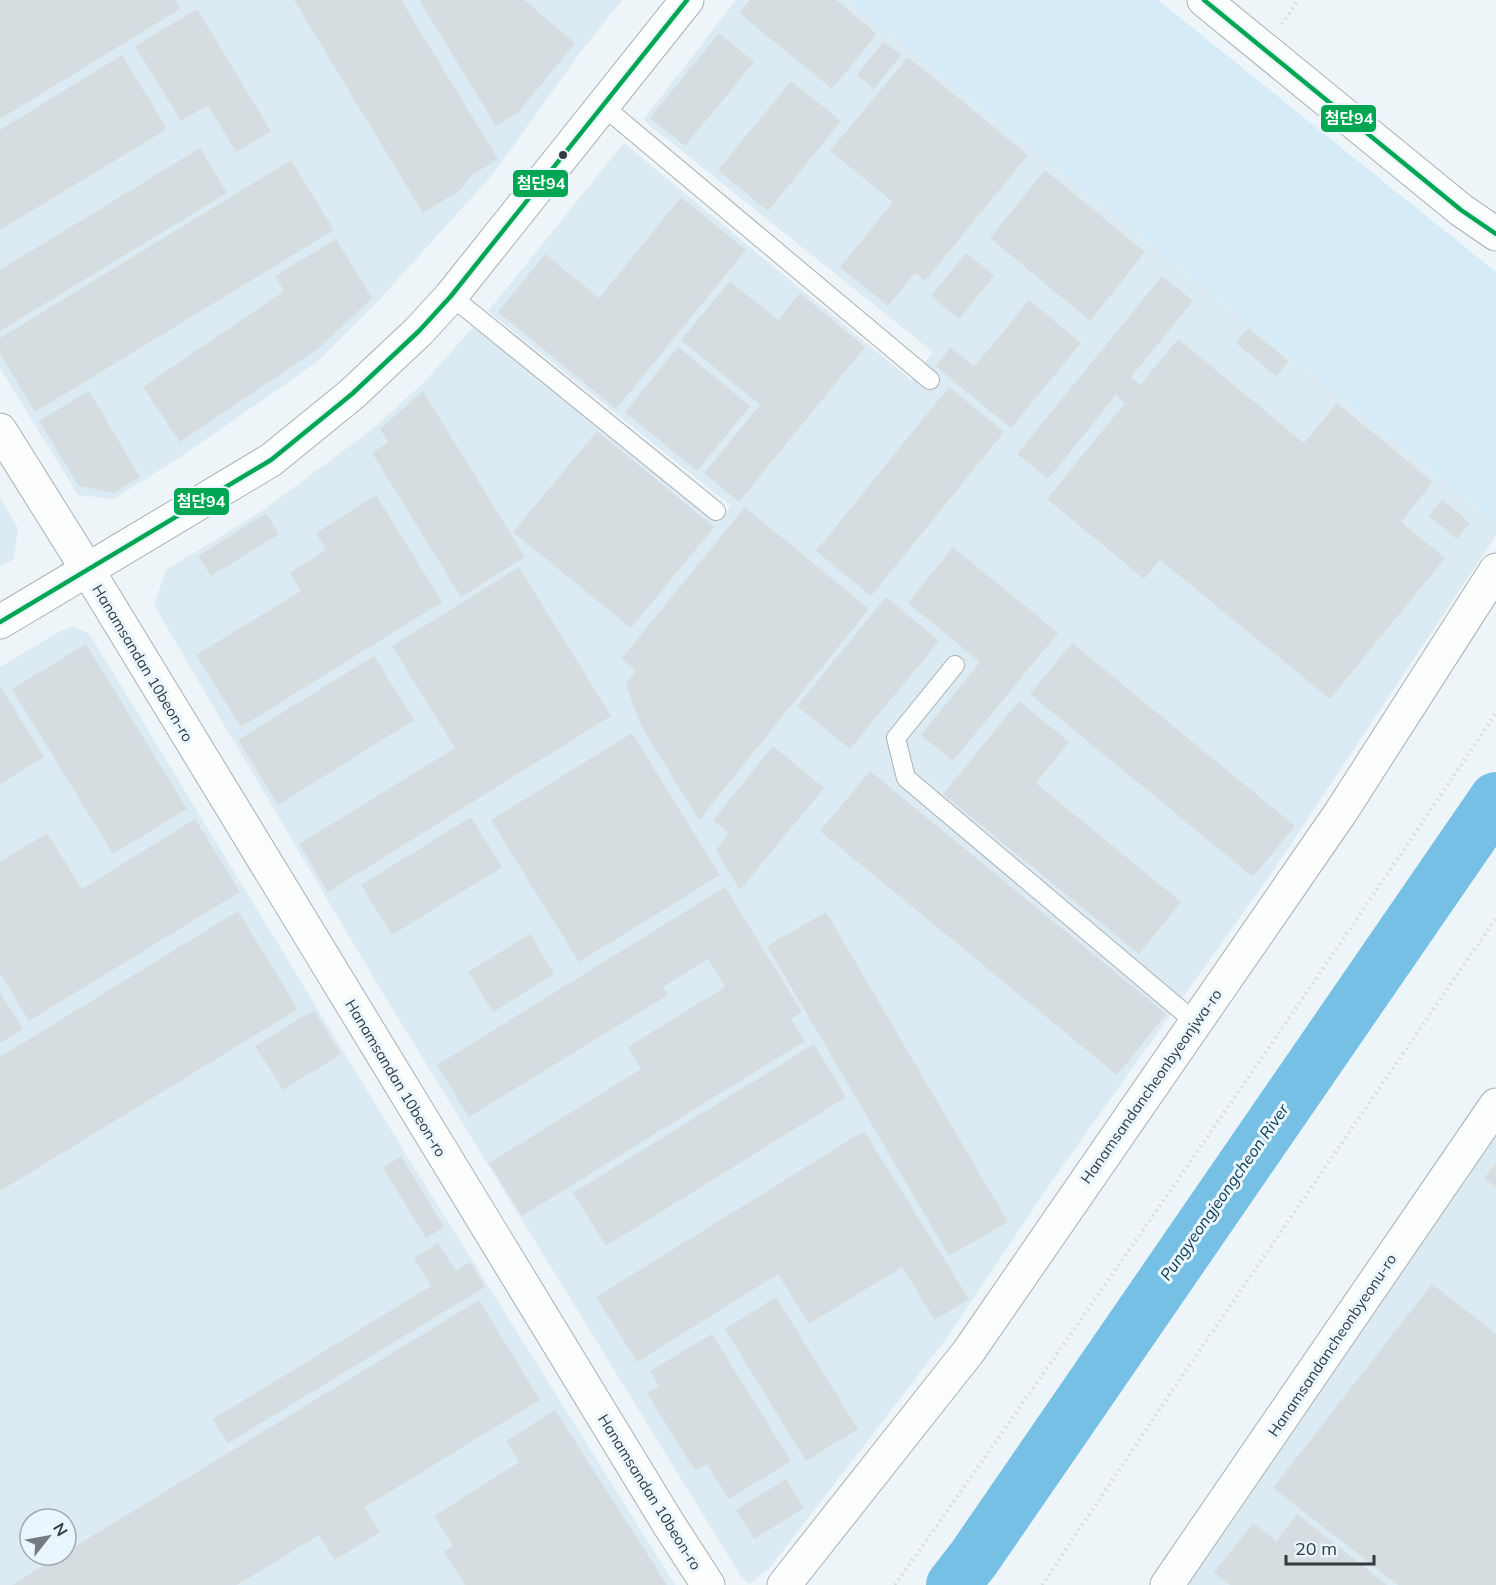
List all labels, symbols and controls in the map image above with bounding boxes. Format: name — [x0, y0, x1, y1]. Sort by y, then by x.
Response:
line badge: 첨단94 — [1320, 104, 1377, 133]
text: 첨단94 — [1325, 108, 1374, 128]
unlabelled marker — [557, 149, 569, 161]
line badge: 첨단94 — [512, 169, 569, 198]
text: 첨단94 — [517, 173, 566, 193]
line badge: 첨단94 — [173, 487, 230, 516]
text: 첨단94 — [177, 491, 226, 511]
street label: Hanamsandan 10beon-ro — [88, 581, 198, 745]
street label: Hanamsandancheonbyeonjwa-ro — [1076, 985, 1226, 1187]
street label: Hanamsandan 10beon-ro — [341, 996, 451, 1160]
water label: Pungyeongjeongcheon River — [1155, 1099, 1293, 1284]
street label: Hanamsandancheonbyeonu-ro — [1264, 1250, 1400, 1440]
street label: Hanamsandan 10beon-ro — [594, 1411, 706, 1573]
north arrow — [18, 1507, 78, 1567]
text: N — [49, 1519, 73, 1540]
scale bar — [1286, 1528, 1374, 1566]
text: 20 m — [1295, 1537, 1337, 1560]

